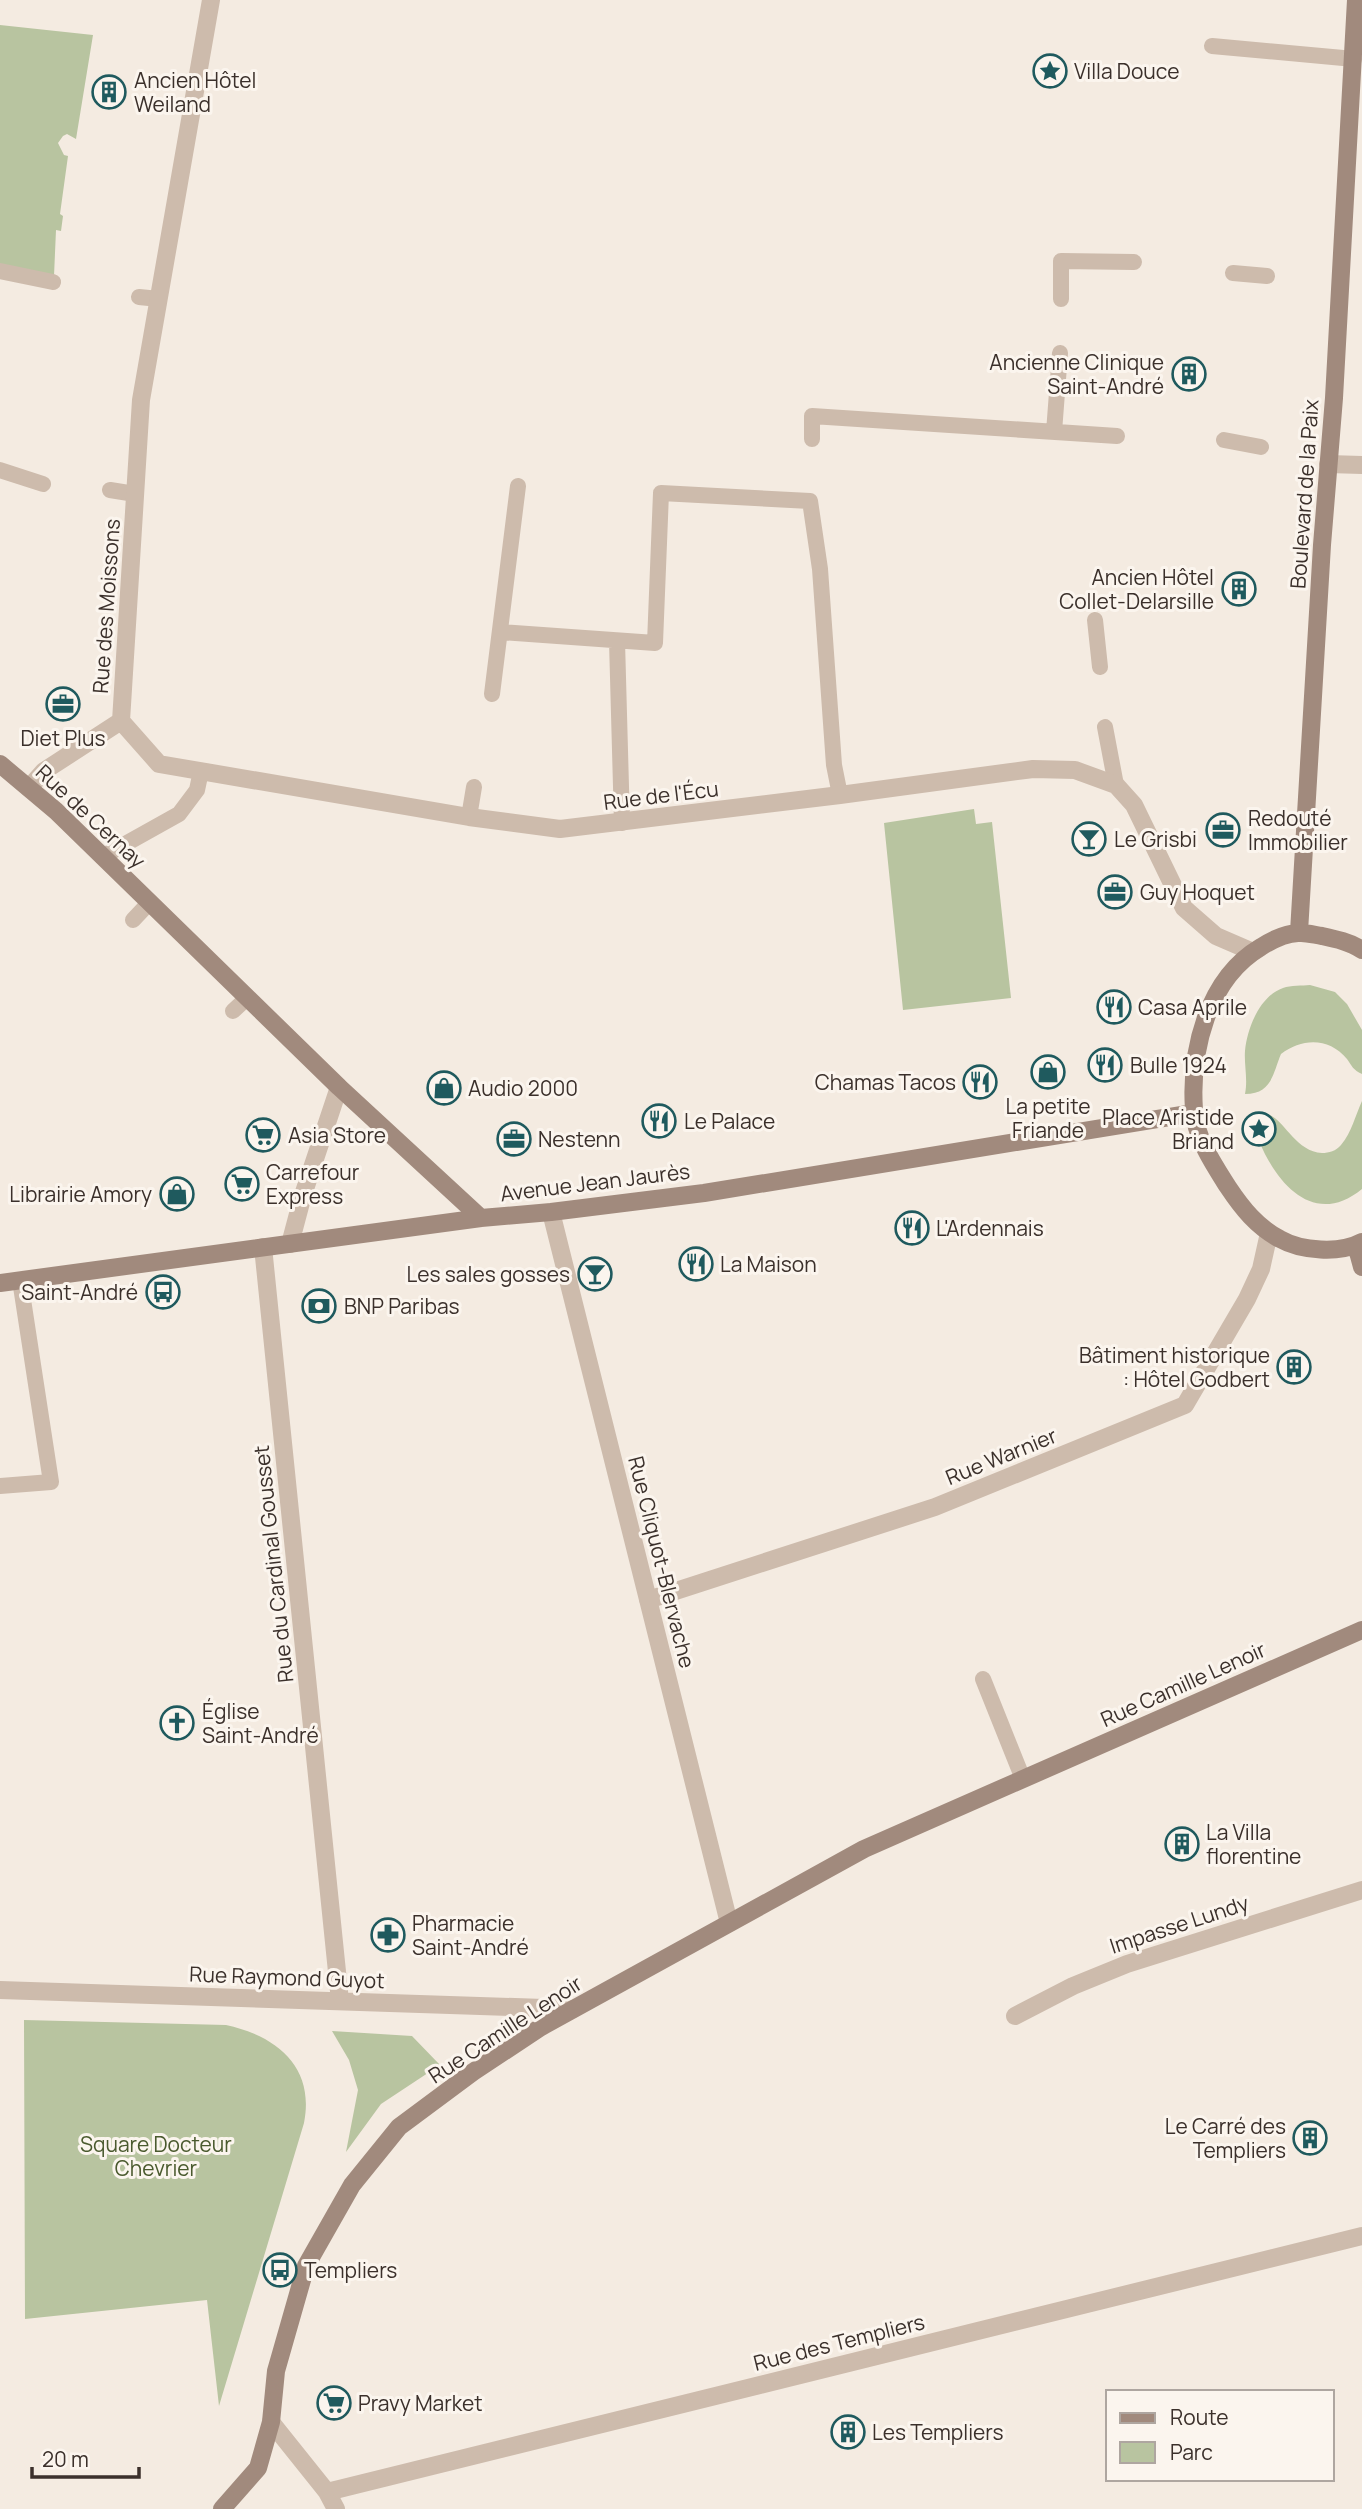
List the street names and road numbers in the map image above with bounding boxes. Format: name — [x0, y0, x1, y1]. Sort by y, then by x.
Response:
street label: Boulevard de la Paix — [1283, 398, 1325, 590]
street label: Rue des Moissons — [86, 518, 126, 694]
street label: Rue de Cernay — [30, 758, 152, 874]
street label: Rue de l'Écu — [602, 774, 720, 816]
street label: Avenue Jean Jaurès — [499, 1156, 691, 1208]
street label: Rue Warnier — [941, 1421, 1061, 1491]
street label: Rue du Cardinal Gousset — [247, 1444, 299, 1684]
street label: Rue Cliquot-Blervache — [622, 1453, 702, 1671]
street label: Rue Camille Lenoir — [1096, 1635, 1270, 1733]
street label: Impasse Lundy — [1106, 1888, 1252, 1960]
street label: Rue Raymond Guyot — [189, 1960, 385, 1994]
street label: Rue Camille Lenoir — [423, 1969, 588, 2089]
street label: Rue des Templiers — [750, 2307, 928, 2377]

